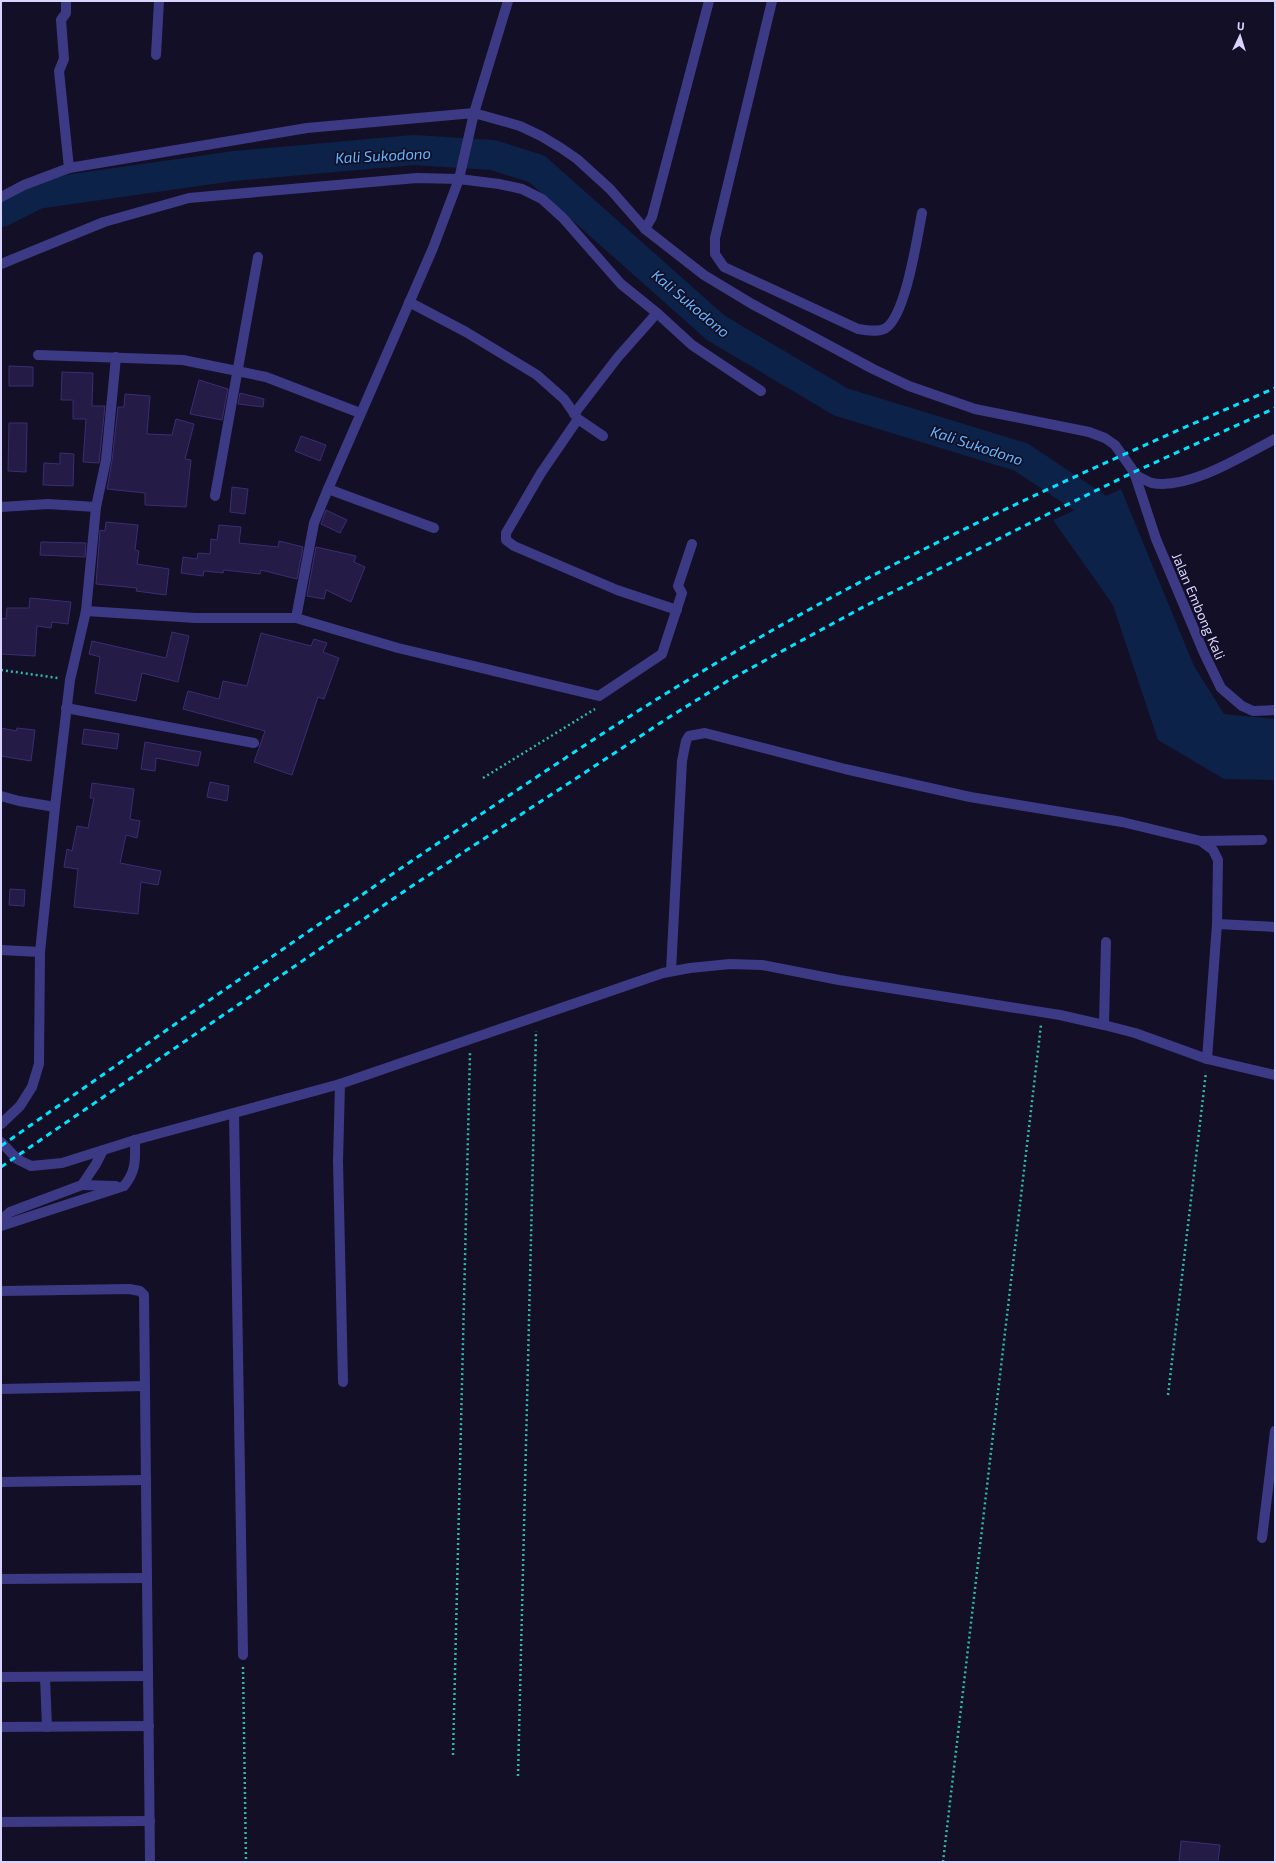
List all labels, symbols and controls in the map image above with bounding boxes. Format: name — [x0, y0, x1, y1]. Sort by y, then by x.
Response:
north arrow — [1220, 16, 1260, 56]
text: U — [1237, 19, 1245, 32]
water label: Kali Sukodono — [335, 144, 431, 166]
water label: Kali Sukodono — [648, 265, 734, 341]
water label: Kali Sukodono — [929, 422, 1025, 468]
street label: Jalan Embong Kali — [1169, 550, 1229, 662]

